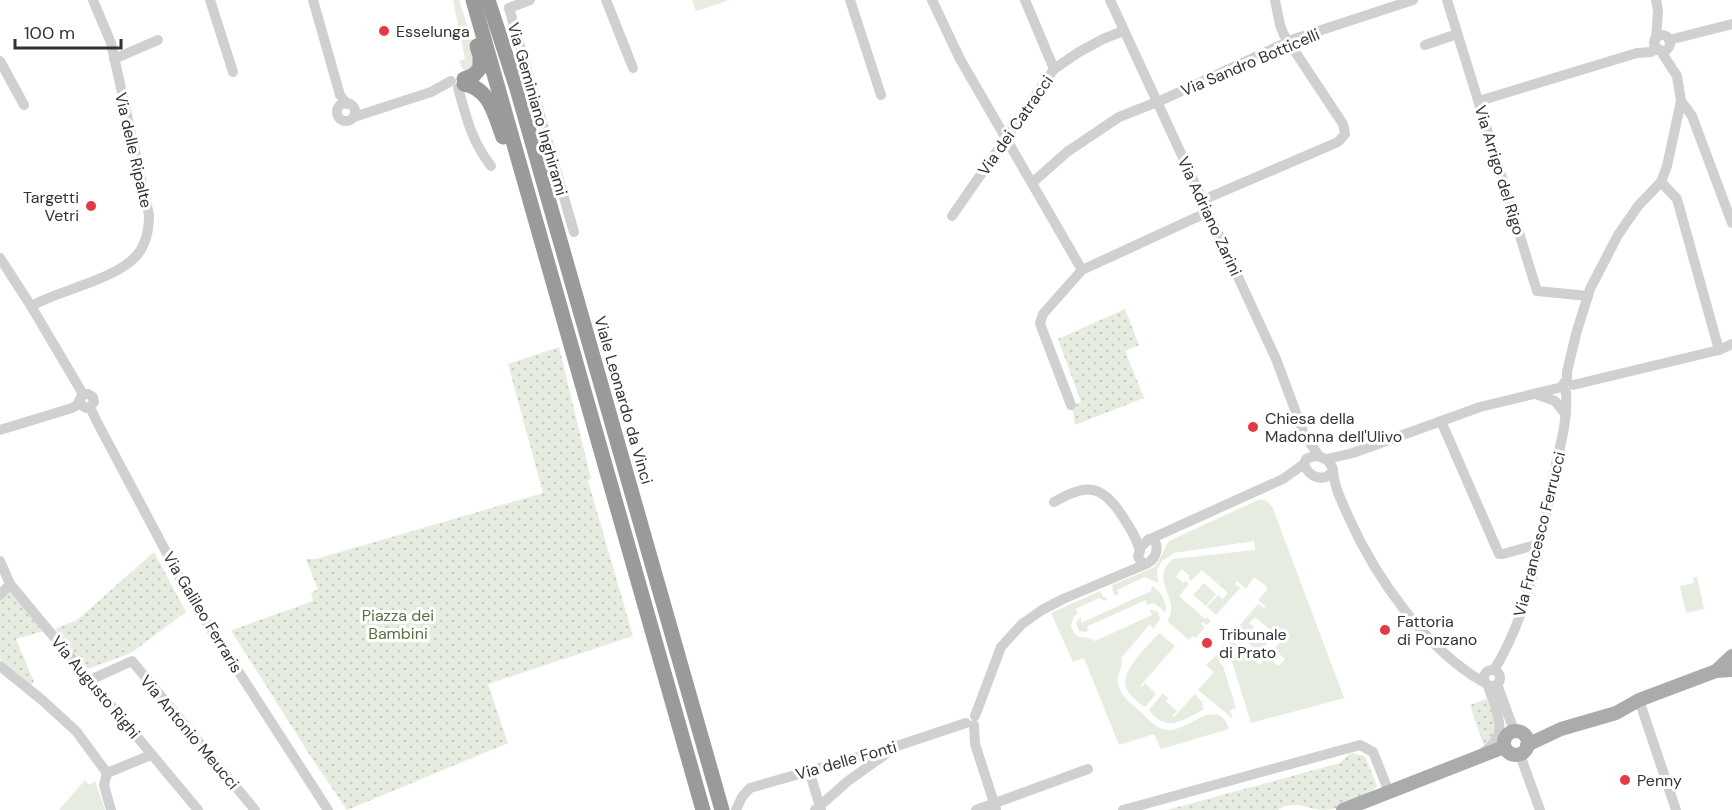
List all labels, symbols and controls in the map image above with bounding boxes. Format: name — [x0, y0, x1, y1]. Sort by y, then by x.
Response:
scale bar — [15, 12, 122, 50]
street label: Via Geminiano Inghirami — [503, 20, 572, 198]
text: 100 m — [24, 21, 75, 45]
place label: Esselunga — [396, 21, 470, 42]
marker: Esselunga — [377, 24, 391, 38]
street label: Via Sandro Botticelli — [1178, 24, 1323, 101]
street label: Via dei Catracci — [973, 71, 1058, 180]
street label: Via delle Ripalte — [110, 90, 157, 210]
street label: Via Arrigo del Rigo — [1470, 103, 1529, 238]
street label: Via Adriano Zarini — [1173, 153, 1246, 279]
place label: Targetti Vetri — [23, 187, 79, 226]
marker: Targetti Vetri — [84, 199, 98, 213]
street label: Viale Leonardo da Vinci — [589, 314, 658, 487]
place label: Chiesa della Madonna dell'Ulivo — [1265, 408, 1402, 447]
marker: Chiesa della Madonna dell'Ulivo — [1246, 420, 1260, 434]
street label: Via Francesco Ferrucci — [1509, 449, 1570, 619]
street label: Via Galileo Ferraris — [158, 548, 247, 677]
park label: Piazza dei Bambini — [362, 605, 434, 644]
place label: Fattoria di Ponzano — [1397, 611, 1477, 650]
marker: Fattoria di Ponzano — [1378, 623, 1392, 637]
place label: Tribunale di Prato — [1219, 624, 1287, 663]
street label: Via Augusto Righi — [46, 632, 145, 743]
marker: Tribunale di Prato — [1200, 636, 1214, 650]
street label: Via Antonio Meucci — [135, 671, 244, 794]
street label: Via delle Fonti — [793, 736, 899, 785]
place label: Penny — [1637, 770, 1682, 791]
marker: Penny — [1618, 773, 1632, 787]

